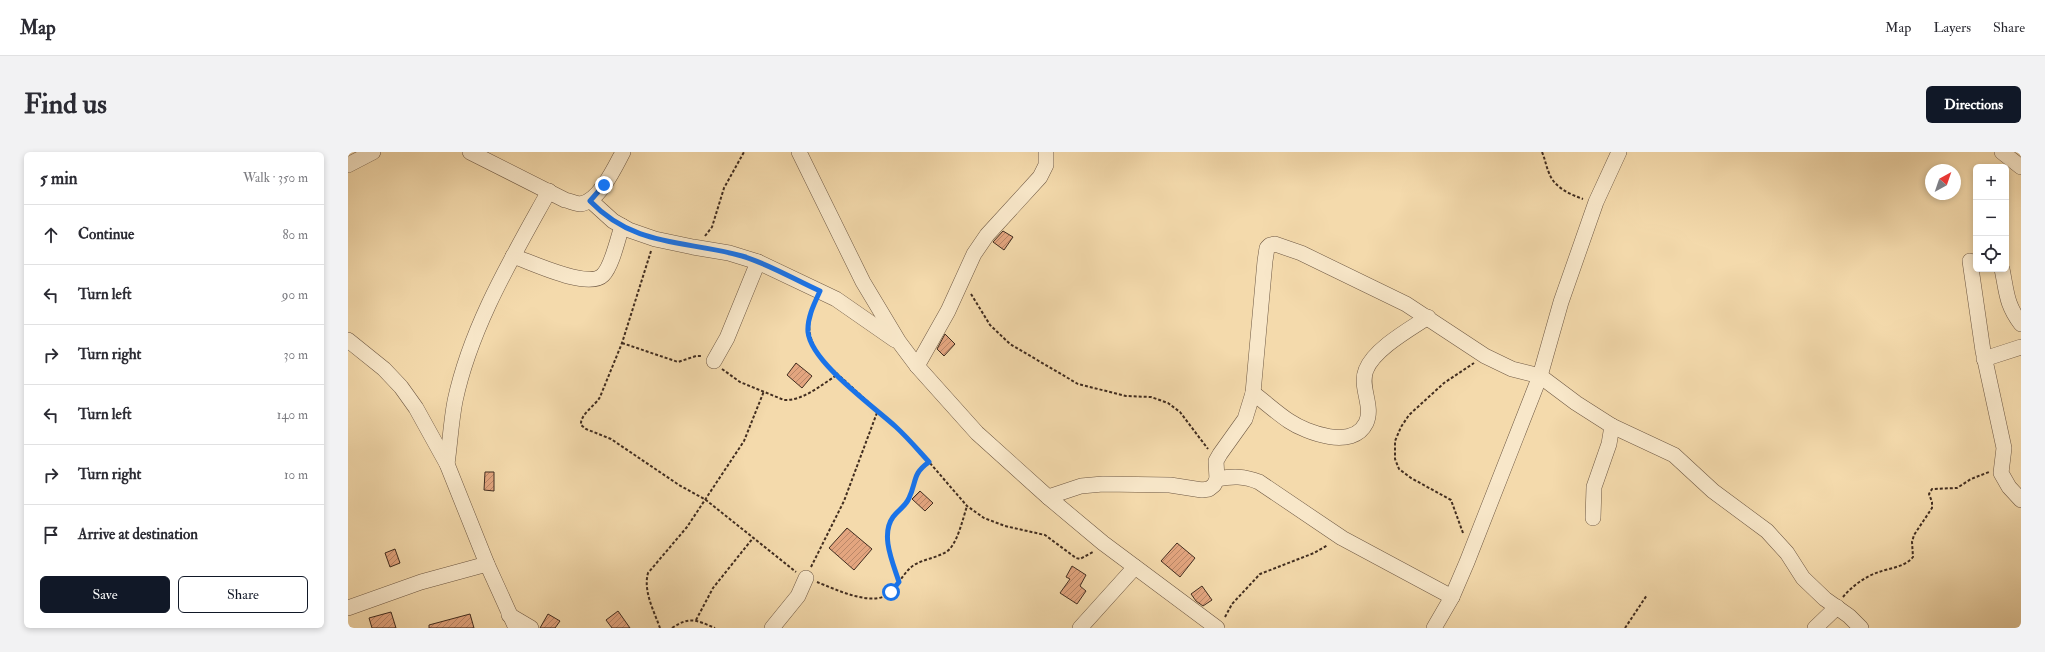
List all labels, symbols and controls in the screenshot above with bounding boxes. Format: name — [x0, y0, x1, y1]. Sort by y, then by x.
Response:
text: Map — [20, 16, 56, 40]
text: Map — [1885, 19, 1911, 36]
text: Layers — [1933, 19, 1971, 36]
text: Share — [1993, 19, 2025, 36]
button: Directions — [1926, 86, 2021, 123]
text: Find us — [24, 87, 107, 122]
north arrow — [1925, 164, 1961, 200]
map controls — [1973, 164, 2009, 272]
button: + — [1973, 164, 2009, 200]
text: 5 min — [40, 168, 78, 189]
text: Walk · 350 m — [243, 170, 308, 186]
route end — [595, 176, 613, 194]
button: − — [1973, 200, 2009, 236]
icon: ahead — [40, 224, 62, 246]
text: Continue — [78, 225, 134, 244]
text: 80 m — [282, 227, 308, 243]
button: locate — [1973, 236, 2009, 272]
icon: left — [40, 284, 62, 306]
text: Turn left — [78, 285, 132, 304]
text: 90 m — [282, 287, 308, 303]
icon: right — [40, 344, 62, 366]
text: Turn right — [78, 345, 141, 364]
text: 30 m — [284, 347, 308, 363]
icon: left — [40, 404, 62, 426]
text: Turn left — [78, 405, 132, 424]
text: 140 m — [277, 407, 308, 423]
icon: right — [40, 464, 62, 486]
text: Turn right — [78, 465, 141, 484]
text: 10 m — [284, 467, 308, 483]
icon: arrive — [40, 524, 62, 546]
text: Arrive at destination — [78, 525, 198, 544]
button: Save — [40, 576, 170, 613]
button: Share — [178, 576, 308, 613]
route start — [882, 583, 900, 601]

